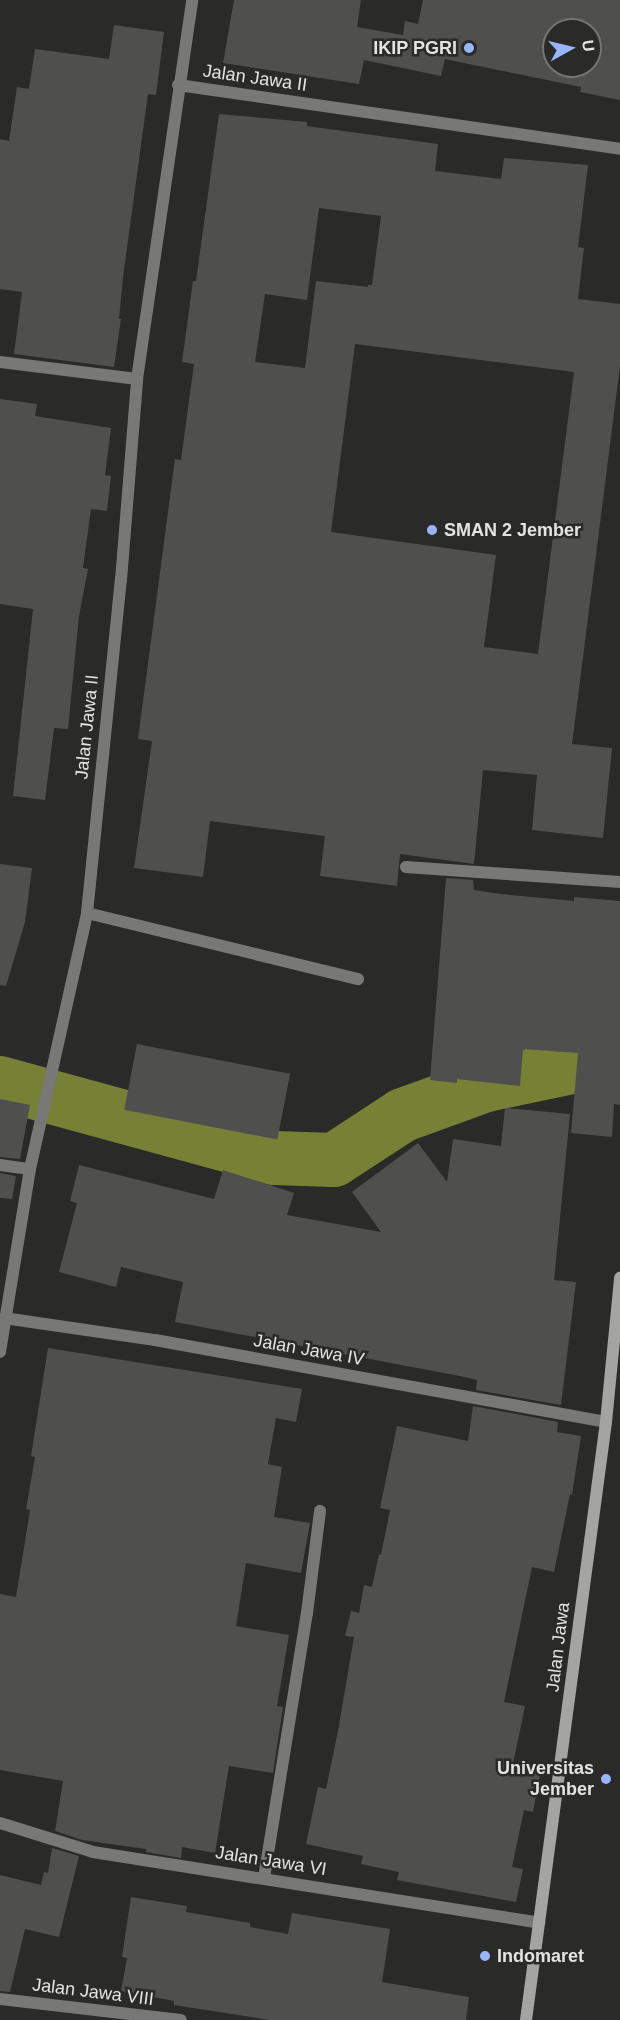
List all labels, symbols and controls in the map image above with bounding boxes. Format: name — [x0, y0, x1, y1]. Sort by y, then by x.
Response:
north arrow — [542, 18, 602, 78]
place label: IKIP PGRI — [373, 37, 457, 59]
text: U — [579, 39, 598, 53]
marker: IKIP PGRI — [462, 41, 476, 55]
street label: Jalan Jawa II — [201, 60, 309, 96]
place label: SMAN 2 Jember — [444, 519, 581, 541]
marker: SMAN 2 Jember — [425, 523, 439, 537]
street label: Jalan Jawa II — [71, 674, 103, 780]
street label: Jalan Jawa IV — [252, 1330, 366, 1370]
street label: Jalan Jawa — [542, 1601, 574, 1693]
place label: Universitas Jember — [497, 1758, 594, 1800]
marker: Universitas Jember — [599, 1772, 613, 1786]
street label: Jalan Jawa VI — [214, 1842, 328, 1880]
place label: Indomaret — [497, 1945, 584, 1967]
marker: Indomaret — [478, 1949, 492, 1963]
street label: Jalan Jawa VIII — [31, 1974, 155, 2010]

